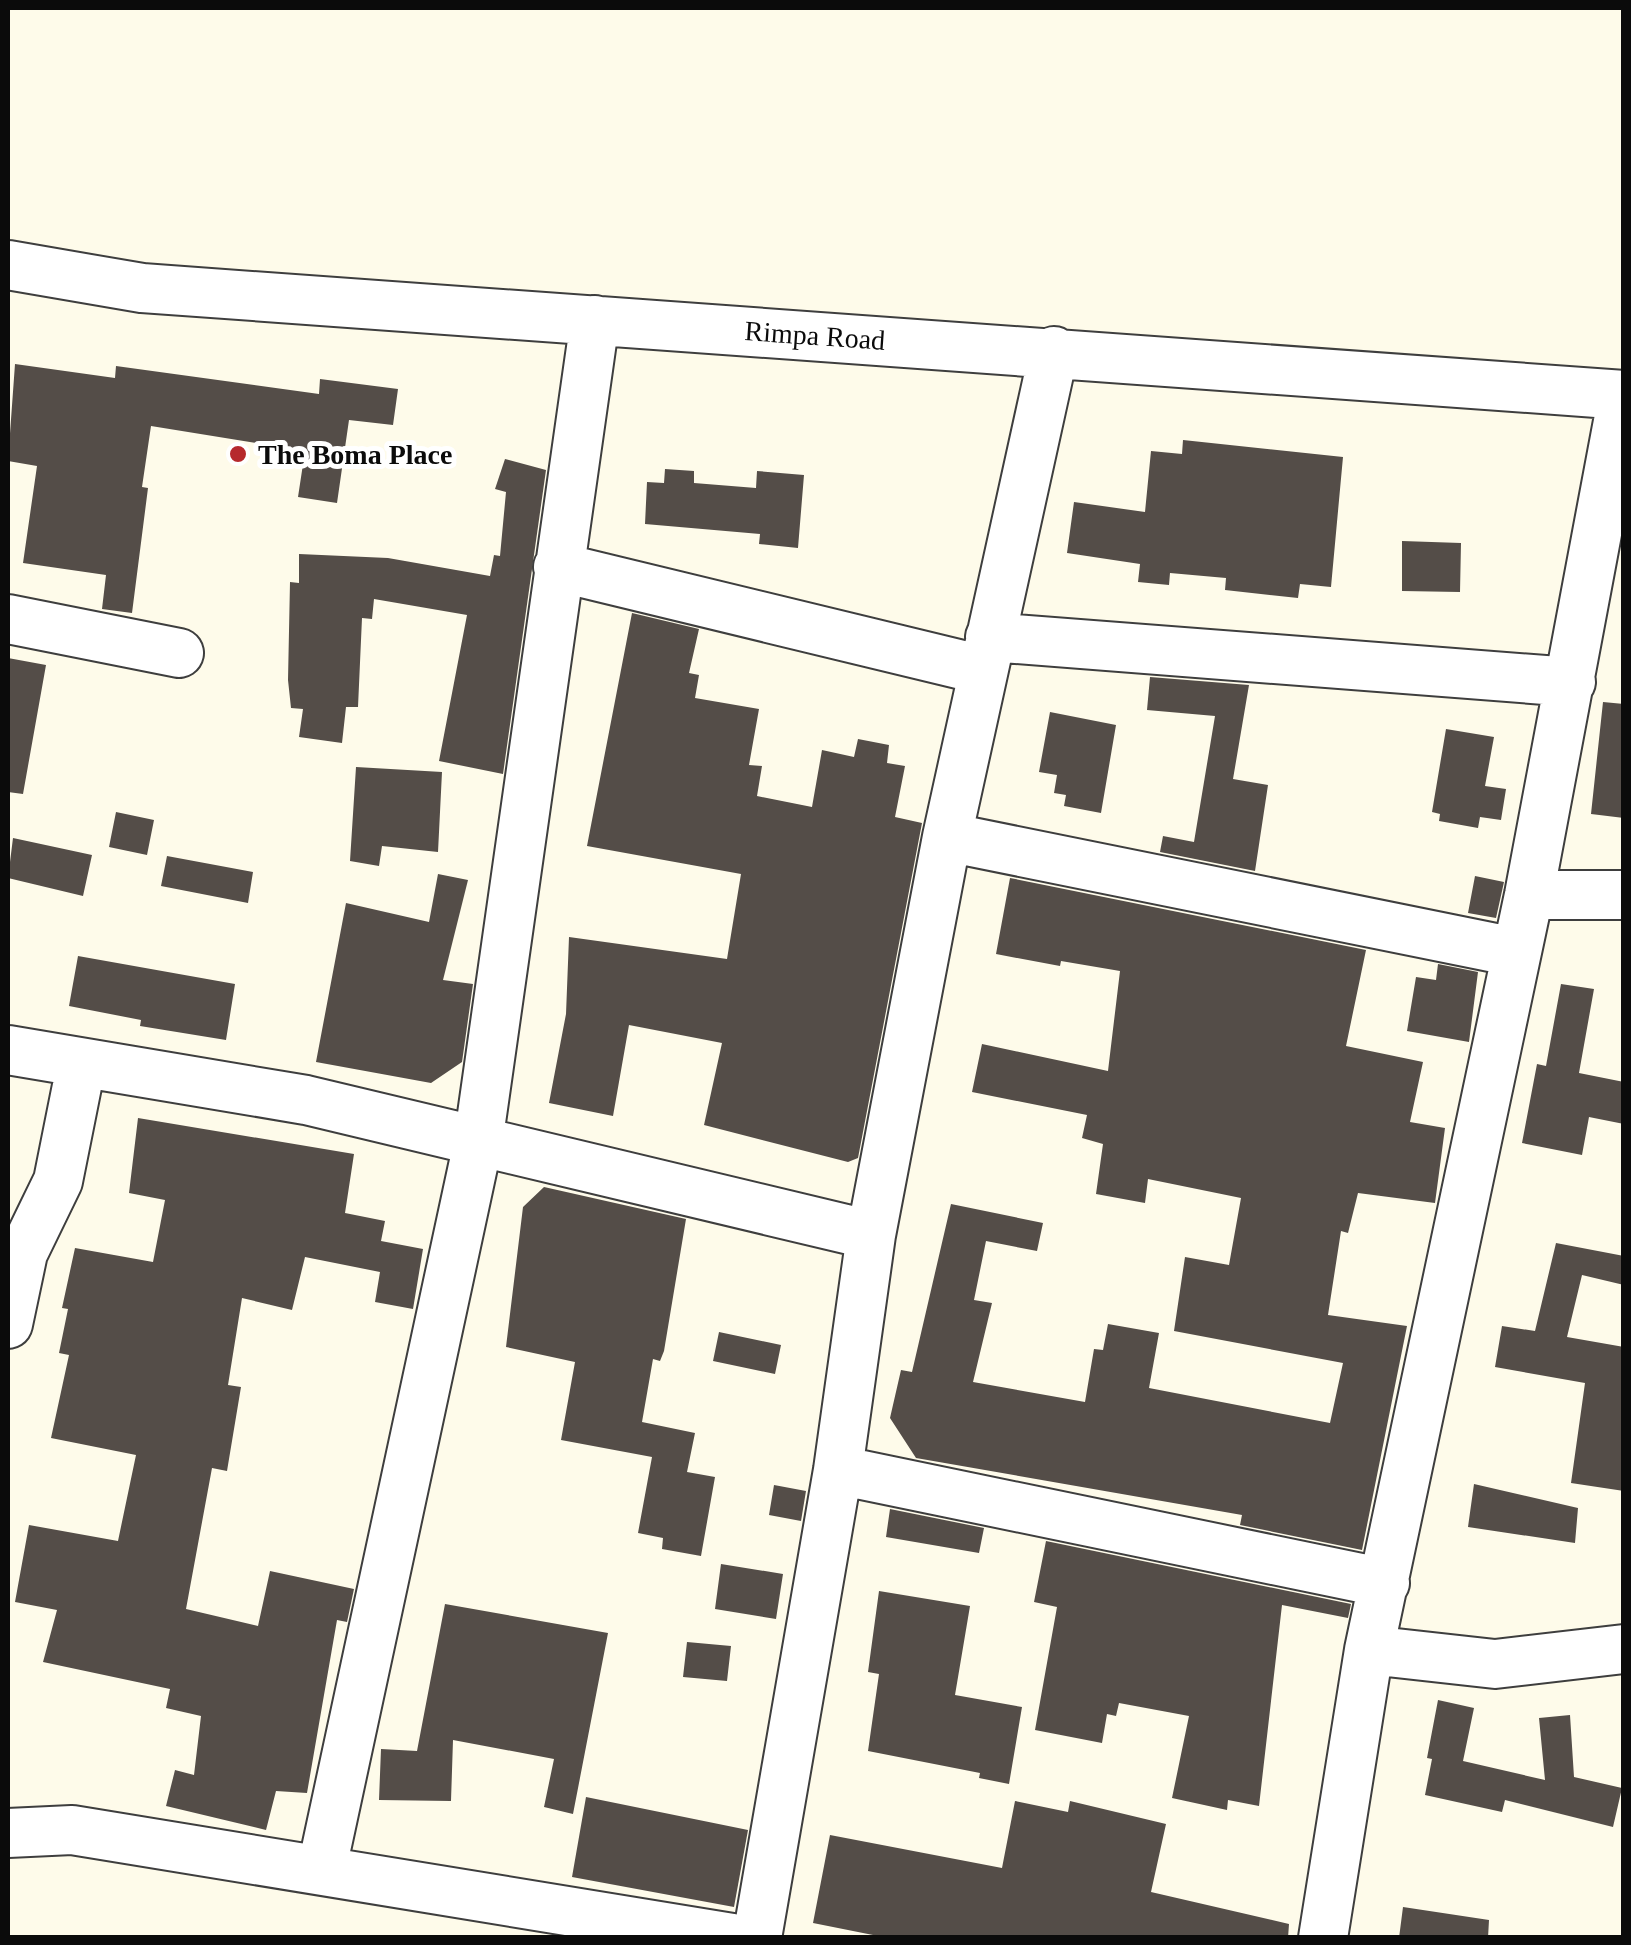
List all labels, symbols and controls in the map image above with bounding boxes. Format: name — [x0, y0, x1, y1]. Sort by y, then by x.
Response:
street label: Rimpa Road — [744, 315, 886, 356]
place label: The Boma Place — [258, 439, 452, 470]
marker: The Boma Place — [227, 443, 249, 465]

